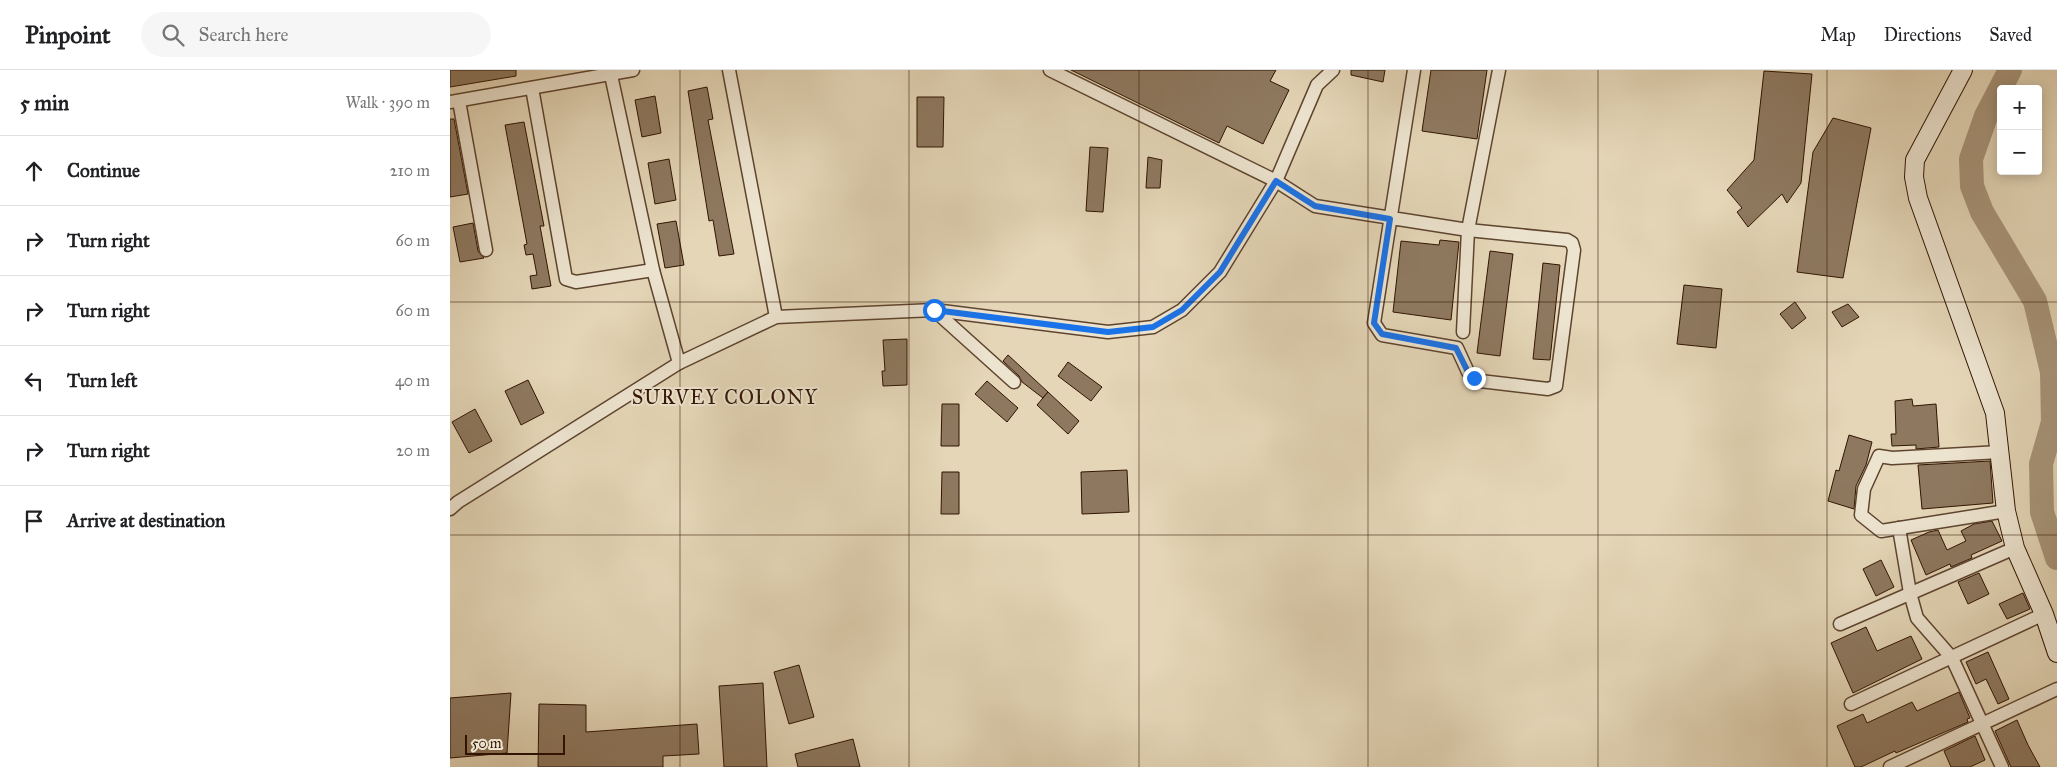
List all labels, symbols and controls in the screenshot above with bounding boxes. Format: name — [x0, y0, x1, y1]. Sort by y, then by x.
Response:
search box — [141, 12, 491, 57]
text: Pinpoint — [25, 20, 111, 50]
icon: search — [159, 21, 187, 49]
text: Search here — [199, 23, 289, 46]
text: Map — [1820, 24, 1856, 46]
text: Directions — [1884, 24, 1961, 46]
text: Saved — [1989, 24, 2032, 46]
map controls — [1997, 85, 2042, 175]
button: + — [1997, 85, 2042, 130]
text: 5 min — [20, 90, 69, 116]
text: Walk · 390 m — [345, 93, 430, 112]
button: − — [1997, 130, 2042, 175]
icon: ahead — [20, 157, 48, 185]
text: Continue — [67, 159, 140, 182]
text: 210 m — [390, 161, 430, 180]
icon: right — [20, 227, 48, 255]
text: Turn right — [67, 229, 150, 252]
text: 60 m — [396, 231, 430, 250]
icon: right — [20, 297, 48, 325]
text: Turn right — [67, 299, 150, 322]
route start — [923, 299, 946, 322]
text: 60 m — [396, 301, 430, 320]
icon: left — [20, 367, 48, 395]
route end — [1463, 367, 1486, 390]
text: Turn left — [67, 369, 137, 392]
text: 40 m — [395, 371, 430, 390]
district label: SURVEY COLONY — [632, 385, 819, 409]
icon: right — [20, 437, 48, 465]
text: Turn right — [67, 439, 150, 462]
text: 20 m — [396, 441, 430, 460]
icon: arrive — [20, 507, 48, 535]
text: Arrive at destination — [67, 509, 225, 532]
scale bar — [465, 732, 565, 755]
text: 50 m — [472, 735, 501, 752]

